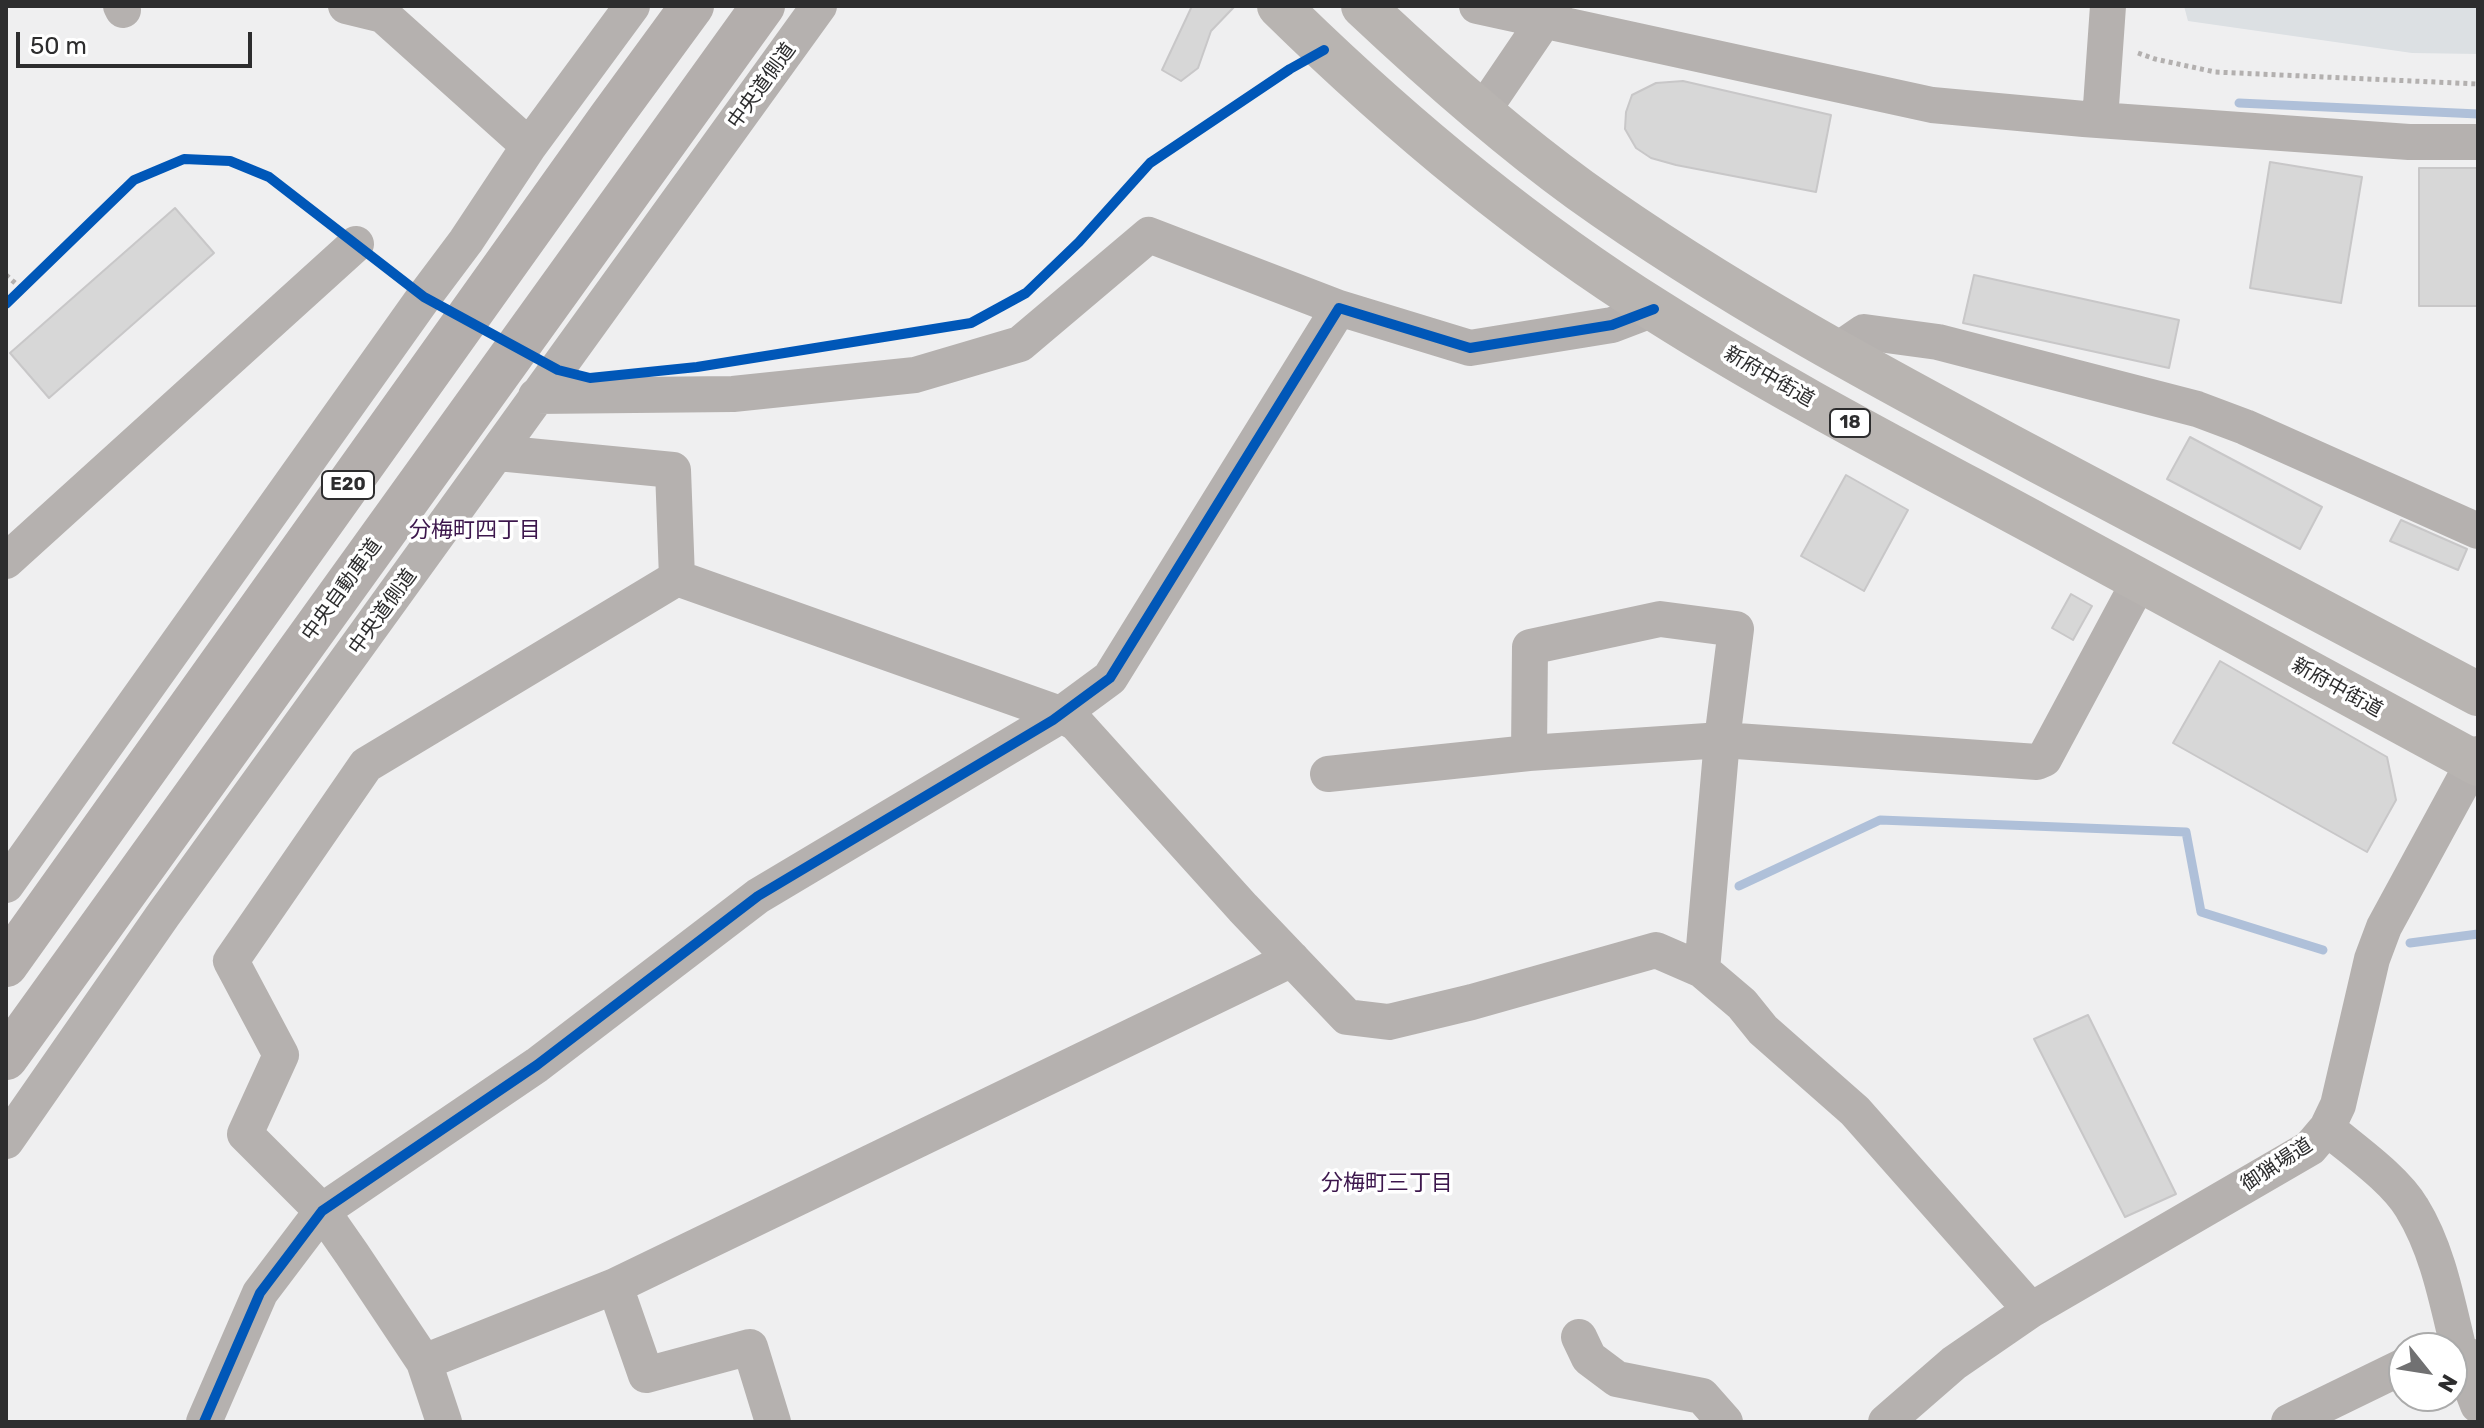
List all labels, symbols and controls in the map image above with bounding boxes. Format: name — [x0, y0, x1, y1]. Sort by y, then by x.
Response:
scale bar — [20, 16, 256, 66]
text: 50 m — [30, 32, 87, 60]
street label: 中央道側道 — [723, 38, 801, 134]
street label: 新府中街道 — [1720, 342, 1818, 412]
road number: 18 — [1830, 409, 1870, 437]
road number: E20 — [322, 471, 374, 499]
district label: 分梅町四丁目 — [409, 518, 541, 544]
street label: 中央自動車道 — [297, 534, 387, 646]
street label: 中央道側道 — [344, 564, 422, 660]
street label: 新府中街道 — [2287, 653, 2387, 723]
street label: 御猟場道 — [2237, 1133, 2317, 1197]
district label: 分梅町三丁目 — [1321, 1171, 1453, 1197]
north arrow — [2388, 1332, 2468, 1412]
text: N — [2432, 1370, 2463, 1397]

